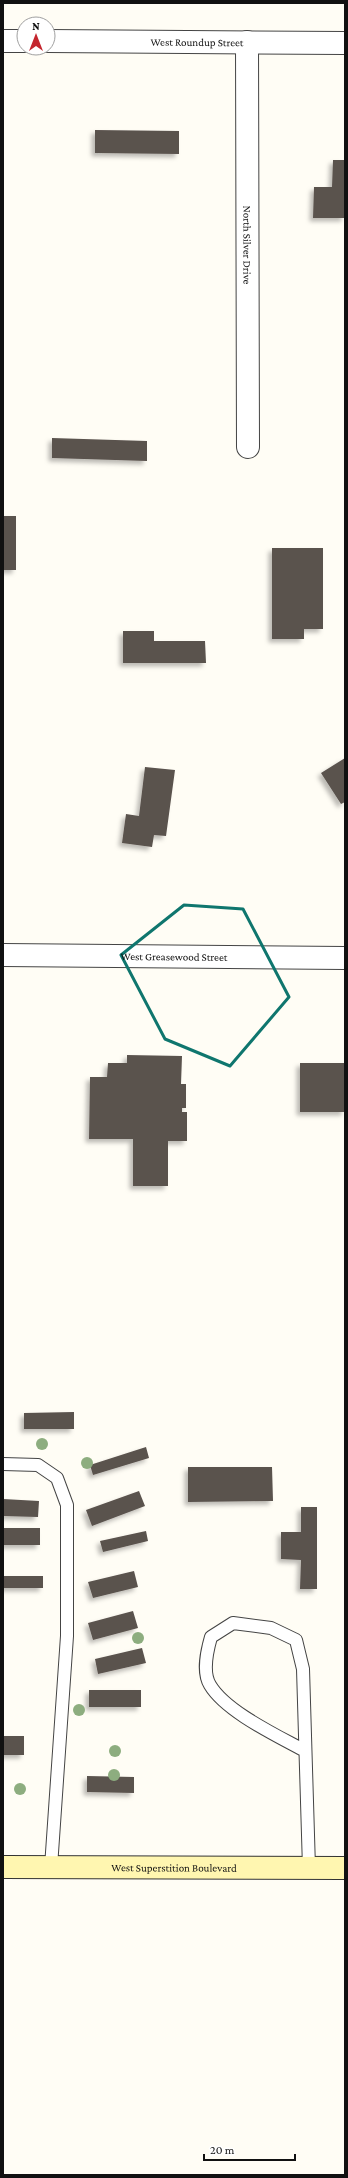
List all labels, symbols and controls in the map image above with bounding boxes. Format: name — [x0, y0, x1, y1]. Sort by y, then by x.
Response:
north arrow — [16, 16, 56, 56]
text: N — [32, 20, 40, 32]
street label: West Roundup Street — [150, 36, 244, 49]
street label: North Silver Drive — [241, 206, 254, 285]
street label: West Greasewood Street — [120, 950, 228, 963]
street label: West Superstition Boulevard — [111, 1861, 237, 1874]
scale bar — [204, 2136, 295, 2162]
text: 20 m — [210, 2143, 235, 2157]

